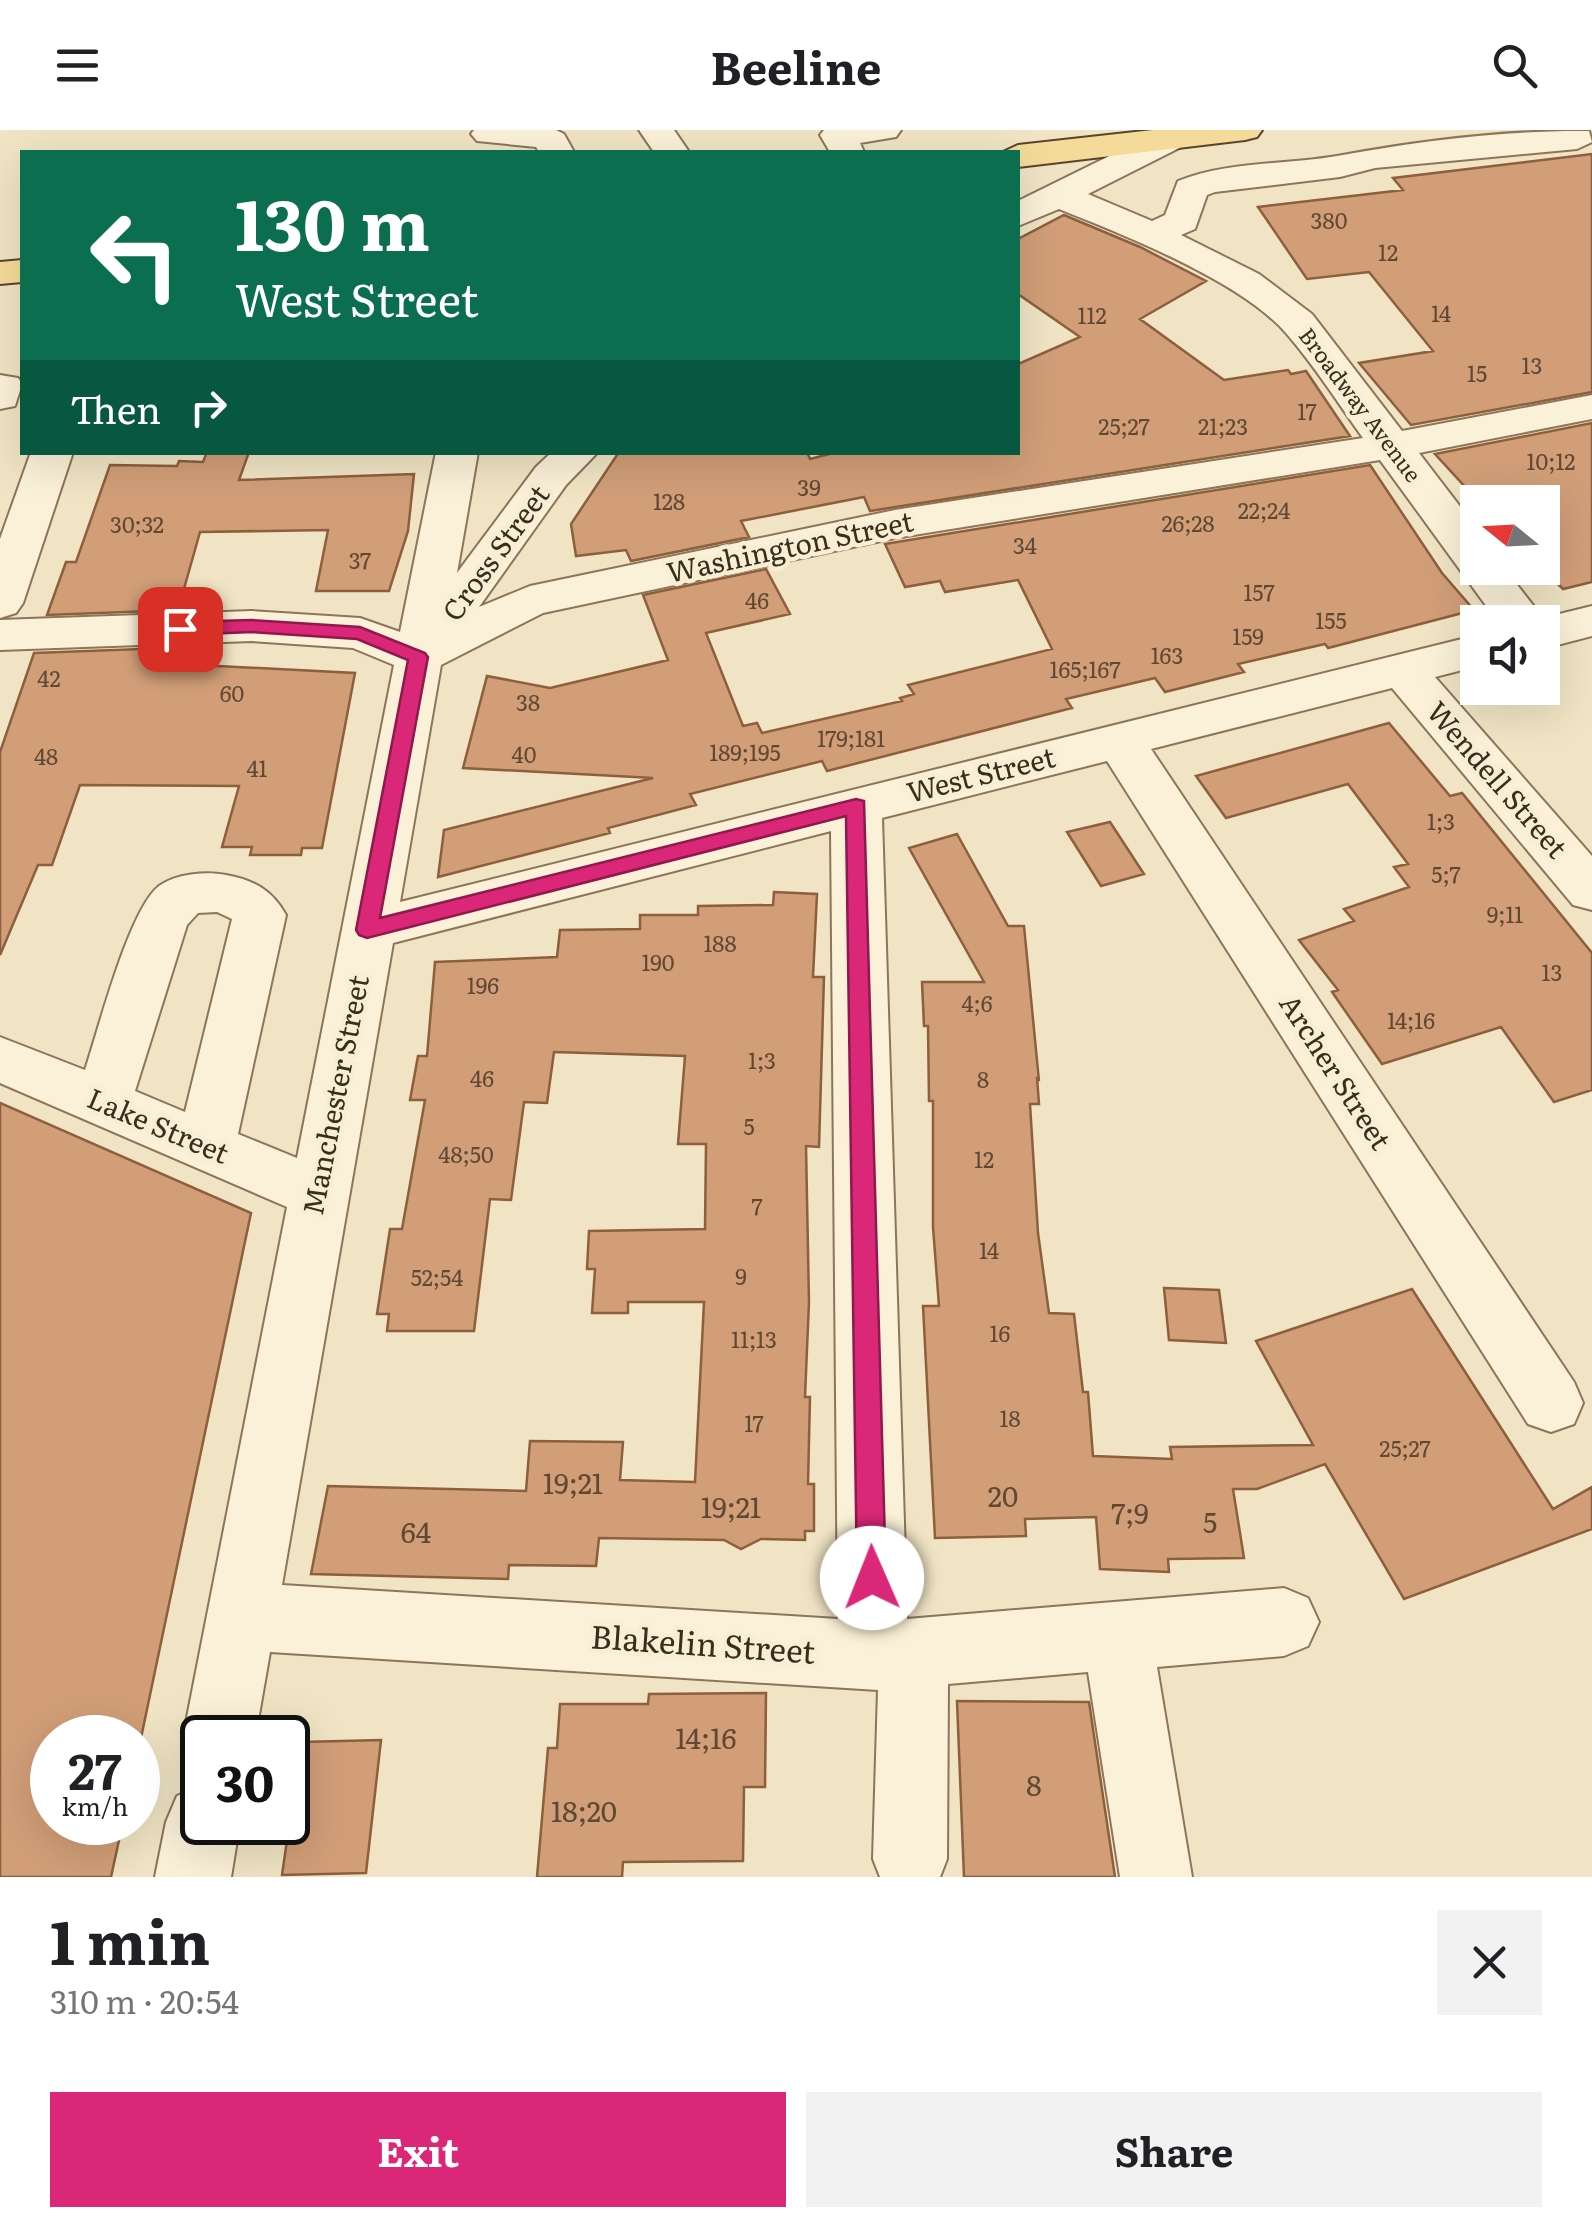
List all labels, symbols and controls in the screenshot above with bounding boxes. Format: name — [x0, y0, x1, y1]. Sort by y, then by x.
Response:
text: Beeline — [711, 32, 881, 99]
icon: menu — [50, 38, 105, 93]
icon: search — [1487, 38, 1542, 93]
text: 130 m — [235, 169, 430, 273]
icon: left — [70, 190, 200, 320]
house number: 380 — [1311, 203, 1347, 236]
house number: 12 — [1378, 235, 1398, 268]
text: West Street — [235, 264, 479, 331]
house number: 14 — [1431, 296, 1451, 329]
house number: 112 — [1077, 298, 1107, 331]
street label: Broadway Avenue — [1292, 320, 1430, 488]
house number: 13 — [1522, 348, 1542, 381]
house number: 15 — [1467, 356, 1487, 389]
text: Then — [70, 379, 161, 436]
icon: right — [181, 380, 236, 435]
house number: 17 — [1297, 394, 1317, 427]
house number: 25;27 — [1098, 409, 1150, 442]
house number: 21;23 — [1198, 409, 1248, 442]
house number: 10;12 — [1527, 444, 1576, 477]
house number: 39 — [797, 470, 821, 503]
street label: Cross Street — [431, 474, 559, 629]
house number: 128 — [653, 484, 685, 517]
north arrow — [1460, 485, 1560, 585]
map controls — [1460, 485, 1560, 705]
house number: 22;24 — [1238, 493, 1290, 526]
street label: Washington Street — [662, 498, 917, 592]
house number: 26;28 — [1161, 506, 1215, 539]
house number: 30;32 — [110, 507, 164, 540]
house number: 34 — [1013, 528, 1037, 561]
house number: 37 — [349, 543, 371, 576]
house number: 157 — [1243, 575, 1275, 608]
house number: 46 — [745, 583, 769, 616]
pin — [138, 587, 223, 672]
icon: arrive — [153, 602, 208, 657]
house number: 155 — [1315, 603, 1347, 636]
button: sound — [1460, 605, 1560, 705]
house number: 159 — [1232, 619, 1264, 652]
house number: 163 — [1151, 638, 1183, 671]
house number: 165;167 — [1049, 652, 1121, 685]
house number: 42 — [37, 661, 61, 694]
house number: 60 — [220, 676, 244, 709]
house number: 38 — [516, 685, 540, 718]
street label: Wendell Street — [1418, 691, 1579, 867]
house number: 179;181 — [817, 721, 885, 754]
street label: West Street — [902, 734, 1060, 812]
house number: 189;195 — [709, 735, 781, 768]
house number: 40 — [512, 737, 536, 770]
house number: 48 — [34, 739, 58, 772]
house number: 41 — [246, 751, 268, 784]
house number: 1;3 — [1427, 804, 1455, 837]
house number: 5;7 — [1431, 857, 1461, 890]
house number: 9;11 — [1487, 897, 1523, 930]
house number: 188 — [703, 926, 737, 959]
house number: 190 — [641, 945, 675, 978]
house number: 13 — [1542, 955, 1562, 988]
house number: 196 — [467, 968, 499, 1001]
street label: Manchester Street — [290, 970, 378, 1218]
street label: Archer Street — [1270, 985, 1403, 1158]
house number: 4;6 — [961, 986, 993, 1019]
house number: 14;16 — [1387, 1003, 1435, 1036]
house number: 1;3 — [748, 1043, 776, 1076]
house number: 46 — [470, 1061, 494, 1094]
house number: 8 — [977, 1062, 989, 1095]
street label: Lake Street — [82, 1076, 237, 1173]
house number: 5 — [743, 1109, 755, 1142]
house number: 48;50 — [438, 1137, 494, 1170]
house number: 12 — [974, 1142, 994, 1175]
house number: 7 — [751, 1189, 763, 1222]
house number: 14 — [979, 1233, 999, 1266]
house number: 9 — [735, 1259, 747, 1292]
house number: 52;54 — [411, 1260, 463, 1293]
house number: 16 — [990, 1316, 1011, 1349]
house number: 11;13 — [731, 1322, 777, 1355]
house number: 18 — [999, 1401, 1021, 1434]
house number: 17 — [744, 1406, 764, 1439]
house number: 25;27 — [1379, 1431, 1431, 1464]
house number: 19;21 — [543, 1461, 603, 1503]
house number: 20 — [988, 1474, 1018, 1516]
house number: 19;21 — [701, 1485, 761, 1527]
house number: 7;9 — [1111, 1491, 1149, 1533]
house number: 5 — [1203, 1500, 1217, 1542]
house number: 64 — [401, 1510, 431, 1552]
position arrow — [820, 1526, 924, 1630]
street label: Blakelin Street — [589, 1610, 817, 1674]
speed limit sign: 30 — [180, 1715, 310, 1845]
house number: 14;16 — [675, 1716, 737, 1758]
text: 27 — [68, 1731, 122, 1805]
house number: 8 — [1026, 1763, 1042, 1805]
text: km/h — [62, 1787, 128, 1824]
house number: 18;20 — [551, 1789, 617, 1831]
text: 1 min — [50, 1894, 210, 1983]
button: close — [1437, 1910, 1542, 2015]
text: 310 m · 20:54 — [50, 1976, 239, 2024]
button: Exit — [50, 2092, 786, 2207]
button: Share — [806, 2092, 1542, 2207]

